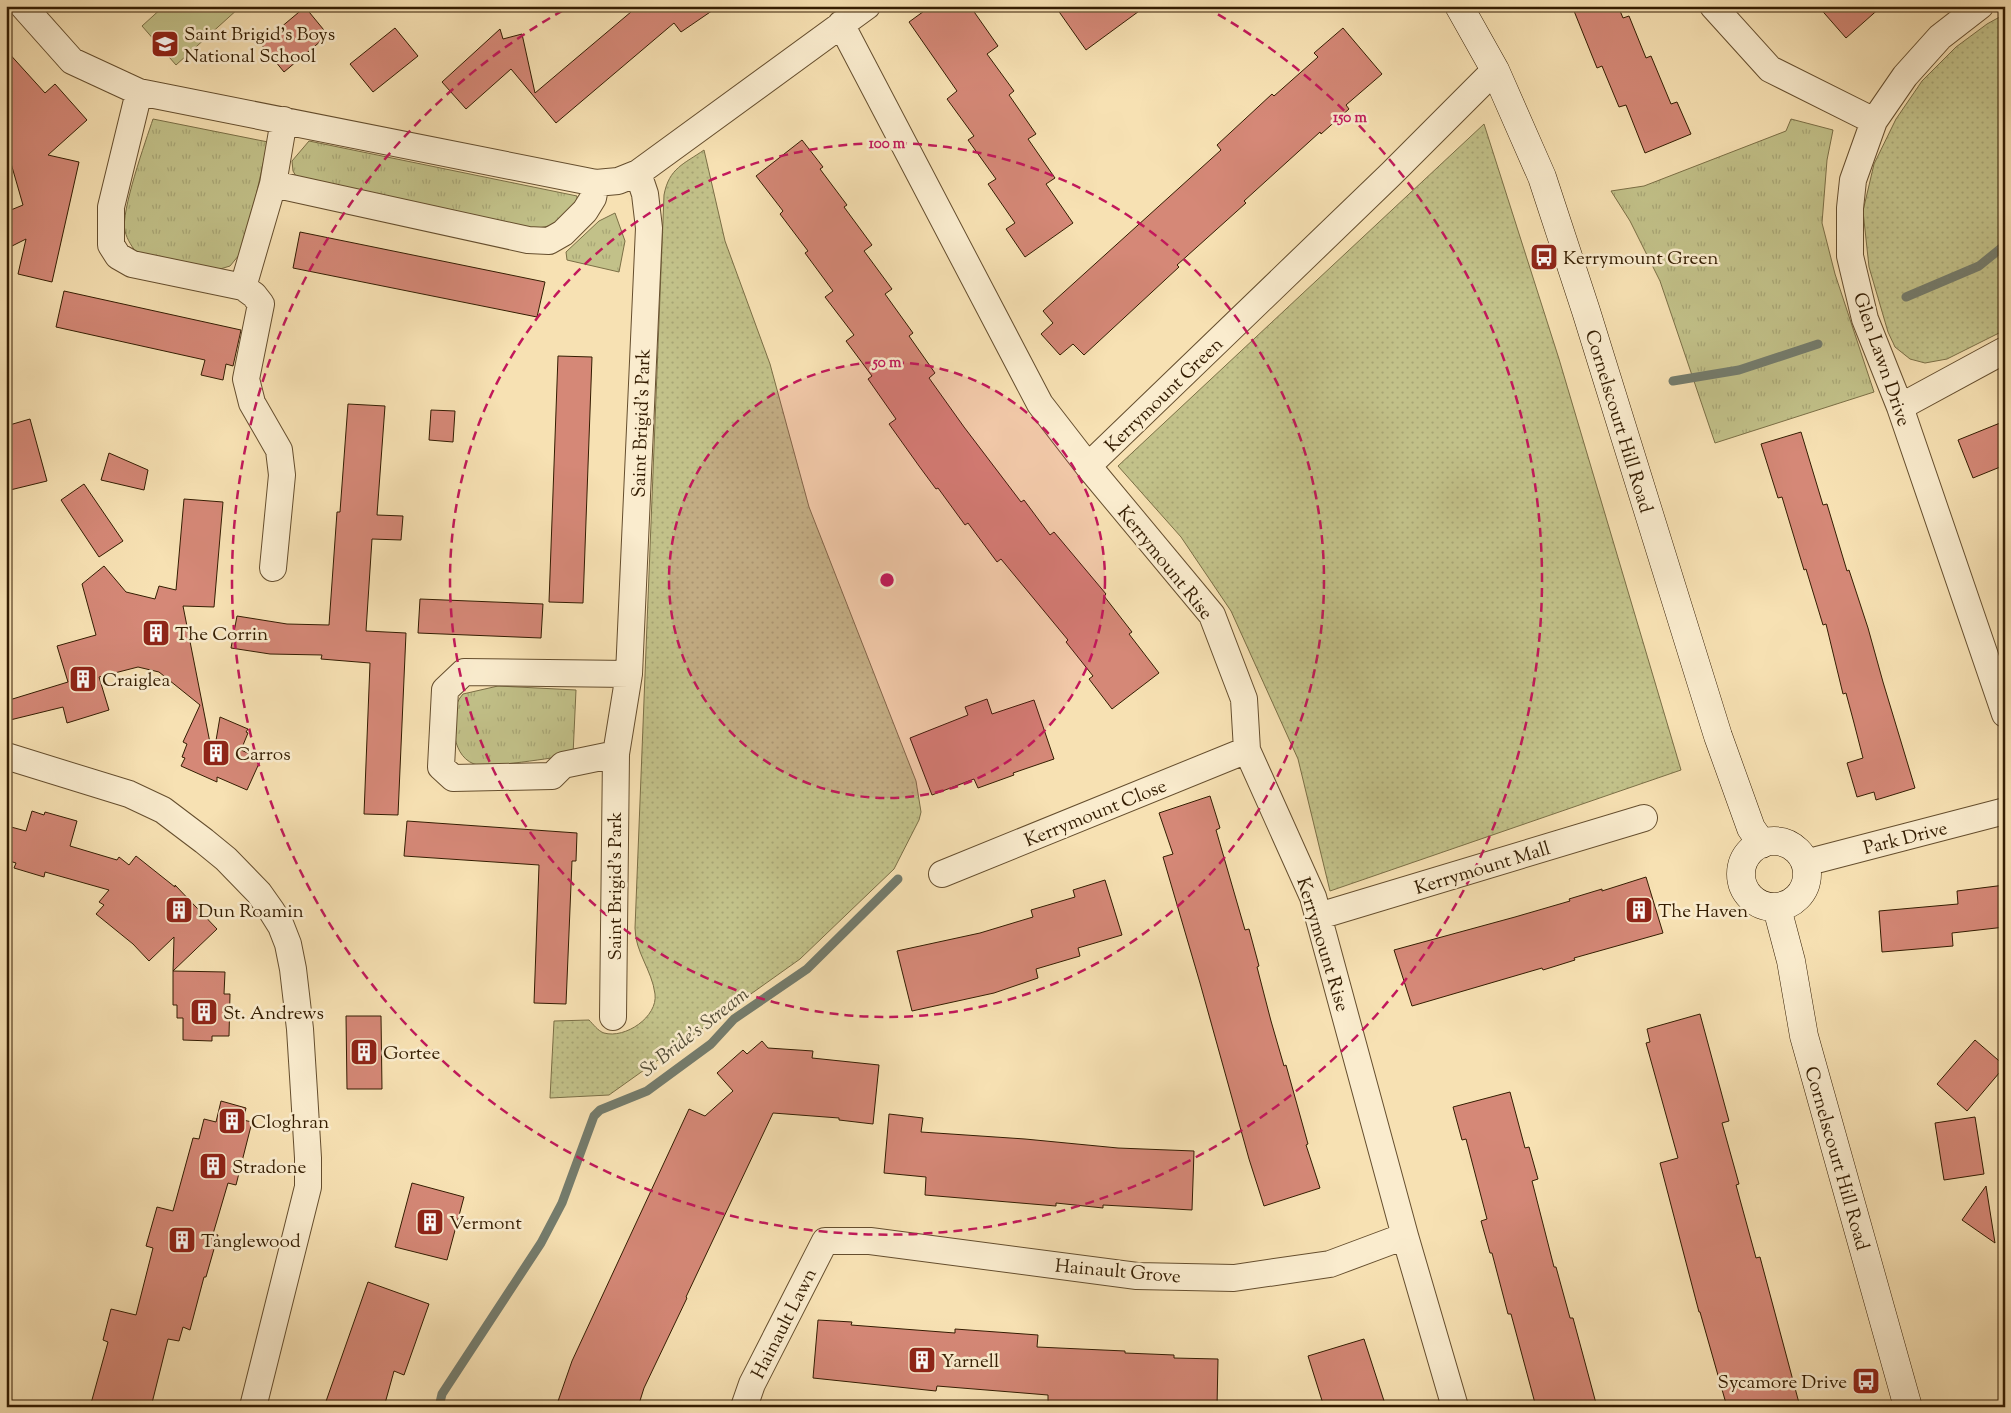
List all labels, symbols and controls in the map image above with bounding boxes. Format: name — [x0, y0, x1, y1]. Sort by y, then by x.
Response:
place label: Saint Brigid's Boys National School — [184, 22, 335, 71]
school or university icon: Saint Brigid's Boys National School — [150, 29, 180, 59]
text: 150 m — [1333, 108, 1367, 129]
text: 100 m — [869, 134, 906, 155]
bus stop icon: Kerrymount Green — [1529, 242, 1559, 272]
place label: Kerrymount Green — [1563, 246, 1719, 273]
street label: Glen Lawn Drive — [1845, 289, 1916, 431]
street label: Cornelscourt Hill Road — [1577, 327, 1658, 517]
street label: Kerrymount Green — [1099, 332, 1230, 460]
street label: Saint Brigid's Park — [626, 348, 659, 498]
text: 50 m — [872, 353, 902, 374]
street label: Kerrymount Rise — [1110, 501, 1218, 626]
centre of rings — [878, 571, 896, 589]
building icon: The Corrin — [141, 618, 171, 648]
place label: The Corrin — [175, 622, 268, 649]
building icon: Craiglea — [68, 664, 98, 694]
place label: Craiglea — [102, 668, 170, 695]
building icon: Carros — [201, 738, 231, 768]
place label: Carros — [235, 742, 291, 769]
street label: Kerrymount Close — [1021, 773, 1171, 855]
street label: Saint Brigid's Park — [603, 811, 630, 960]
street label: Park Drive — [1861, 816, 1951, 863]
street label: Kerrymount Mall — [1411, 836, 1554, 903]
street label: Kerrymount Rise — [1288, 874, 1355, 1015]
building icon: Dun Roamin — [164, 895, 194, 925]
building icon: The Haven — [1624, 895, 1654, 925]
place label: Dun Roamin — [198, 899, 304, 926]
place label: The Haven — [1658, 899, 1748, 926]
water label: St Bride's Stream — [635, 981, 756, 1085]
building icon: St. Andrews — [189, 997, 219, 1027]
place label: St. Andrews — [223, 1001, 324, 1028]
building icon: Gortee — [349, 1037, 379, 1067]
place label: Gortee — [383, 1041, 440, 1068]
street label: Cornelscourt Hill Road — [1796, 1064, 1875, 1254]
building icon: Cloghran — [217, 1106, 247, 1136]
place label: Cloghran — [251, 1110, 329, 1137]
building icon: Stradone — [198, 1151, 228, 1181]
place label: Stradone — [232, 1155, 306, 1182]
building icon: Vermont — [415, 1207, 445, 1237]
place label: Vermont — [449, 1211, 522, 1238]
building icon: Tanglewood — [167, 1225, 197, 1255]
place label: Tanglewood — [201, 1229, 301, 1256]
street label: Hainault Grove — [1054, 1254, 1182, 1291]
street label: Hainault Lawn — [746, 1264, 825, 1384]
building icon: Yarnell — [907, 1345, 937, 1375]
place label: Yarnell — [941, 1349, 999, 1376]
bus stop icon: Sycamore Drive — [1851, 1366, 1881, 1396]
place label: Sycamore Drive — [1718, 1370, 1847, 1397]

